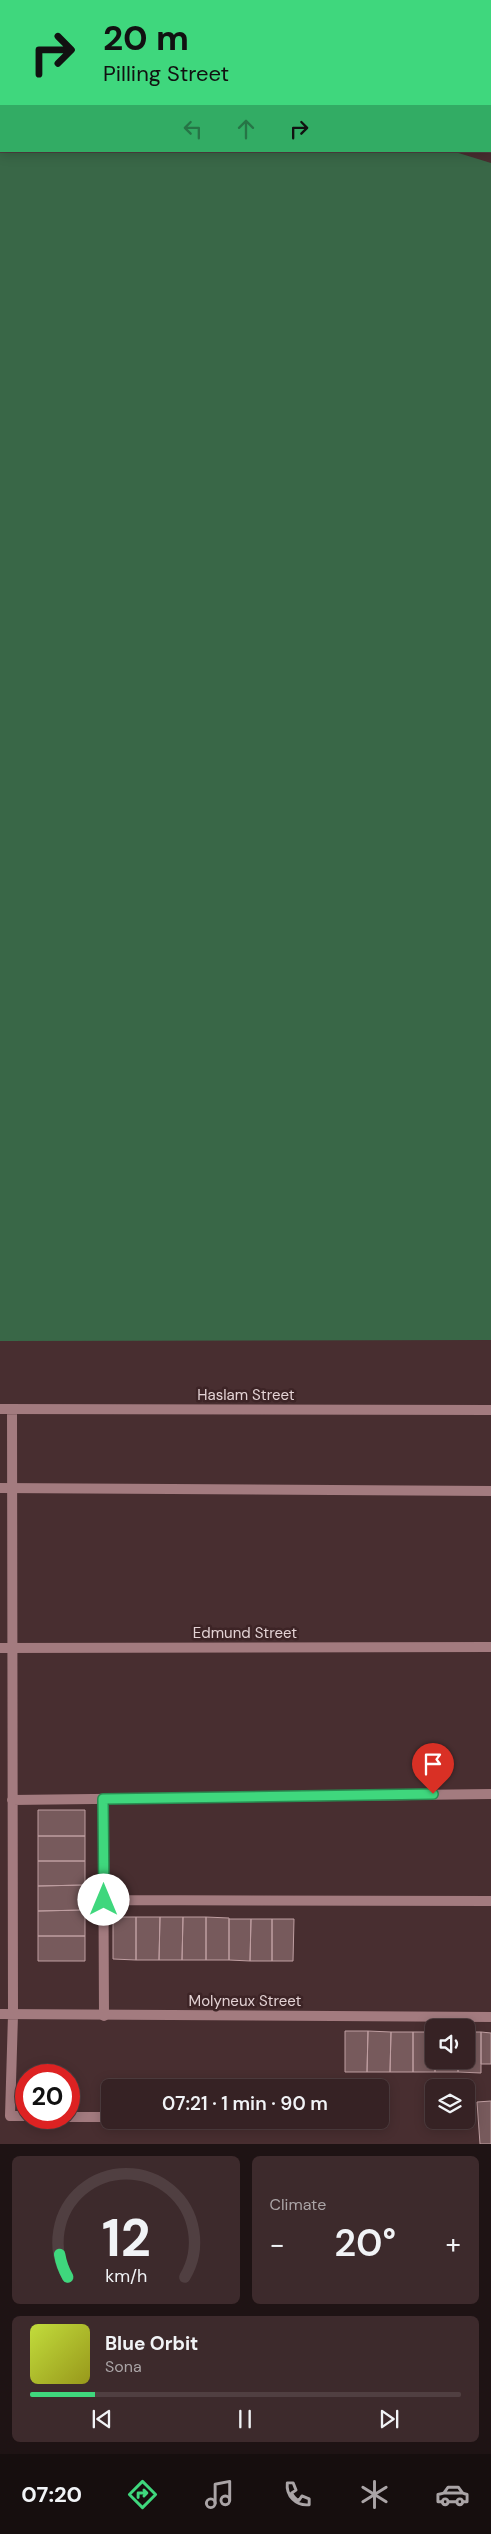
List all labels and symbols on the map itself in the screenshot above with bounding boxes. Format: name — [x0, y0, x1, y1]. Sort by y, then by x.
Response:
street label: Haslam Street — [197, 1385, 295, 1405]
street label: Edmund Street — [193, 1623, 297, 1643]
pin — [412, 1743, 454, 1794]
position arrow — [77, 1873, 129, 1925]
street label: Molyneux Street — [189, 1991, 302, 2011]
speed limit sign: 20 — [15, 2064, 80, 2129]

